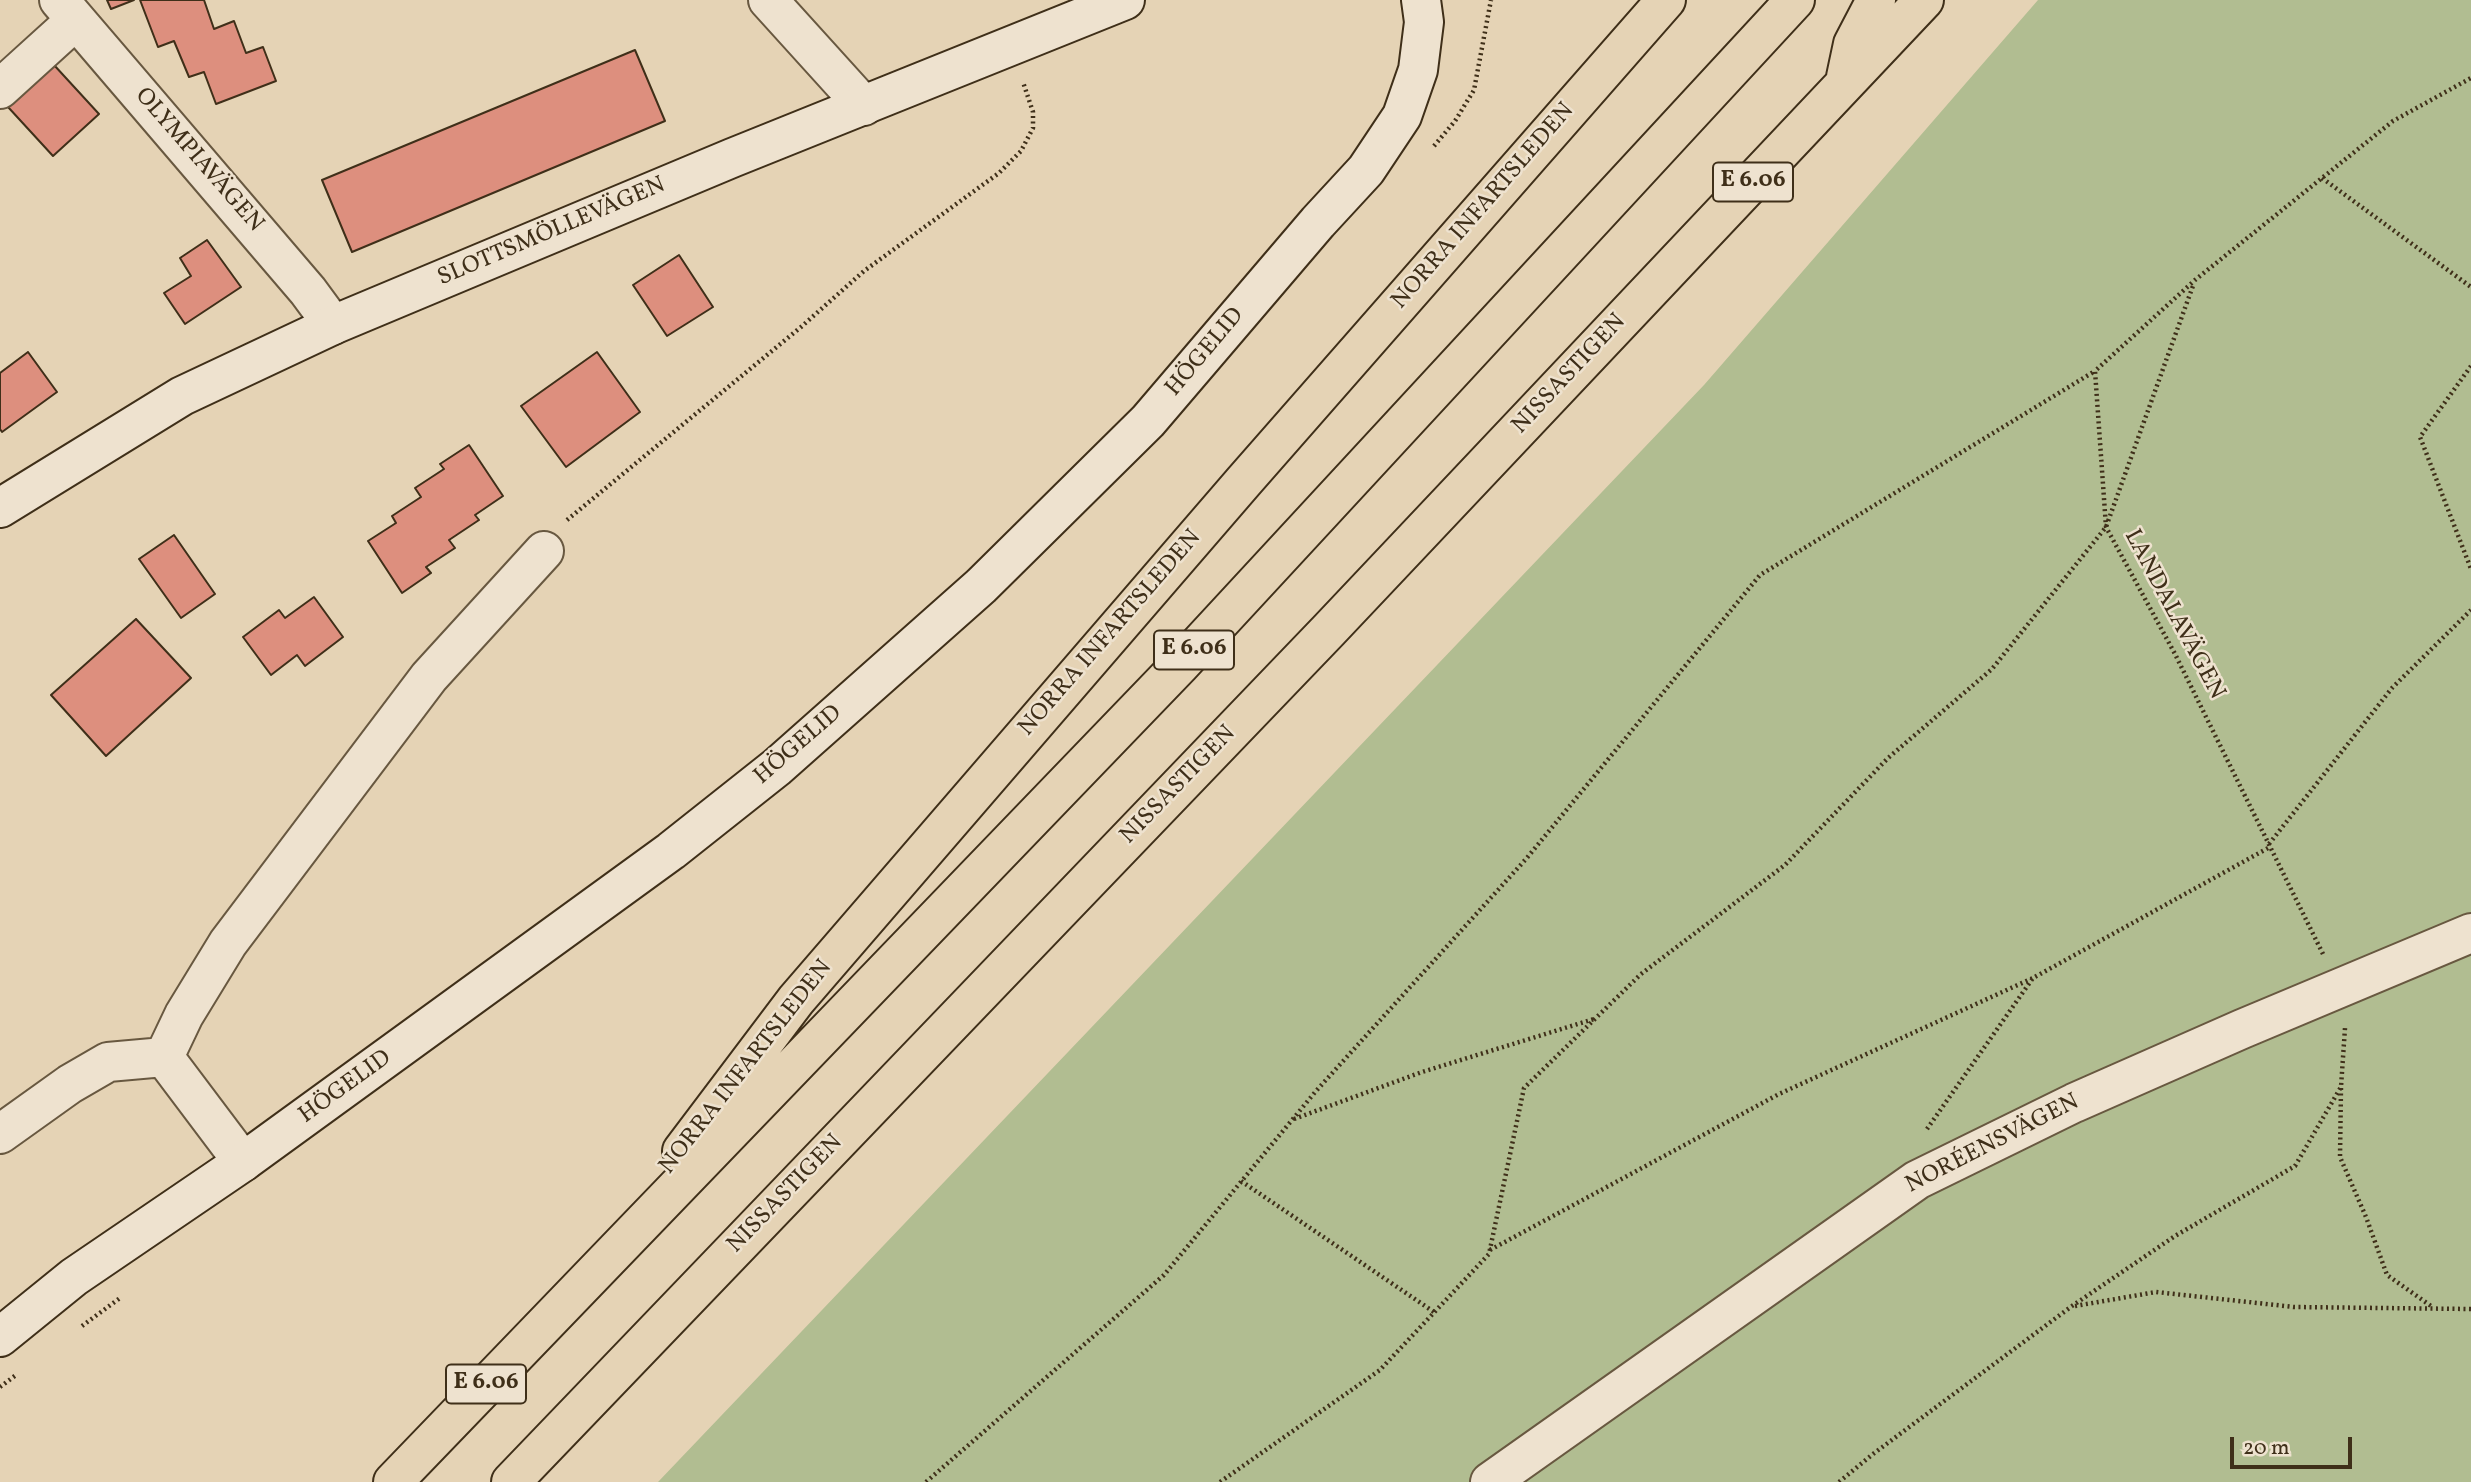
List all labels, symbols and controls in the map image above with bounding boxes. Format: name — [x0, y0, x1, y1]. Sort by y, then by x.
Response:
street label: OLYMPIAVÄGEN — [127, 83, 269, 239]
street label: NORRA INFARTSLEDEN — [1387, 98, 1581, 316]
road number: E 6.06 — [1713, 162, 1793, 202]
street label: SLOTTSMÖLLEVÄGEN — [434, 172, 670, 294]
street label: HÖGELID — [1161, 303, 1251, 403]
street label: NISSASTIGEN — [1507, 309, 1633, 441]
street label: NORRA INFARTSLEDEN — [1014, 525, 1208, 743]
street label: LANDALAVÄGEN — [2116, 525, 2230, 705]
road number: E 6.06 — [1154, 630, 1234, 670]
street label: HÖGELID — [749, 700, 849, 792]
street label: NISSASTIGEN — [1115, 721, 1243, 851]
street label: NORRA INFARTSLEDEN — [654, 955, 840, 1181]
street label: HÖGELID — [294, 1045, 398, 1131]
street label: NORÉENSVÄGEN — [1902, 1089, 2084, 1201]
street label: NISSASTIGEN — [722, 1130, 850, 1260]
road number: E 6.06 — [446, 1364, 526, 1404]
scale bar — [2233, 1422, 2356, 1466]
text: 20 m — [2243, 1434, 2289, 1463]

